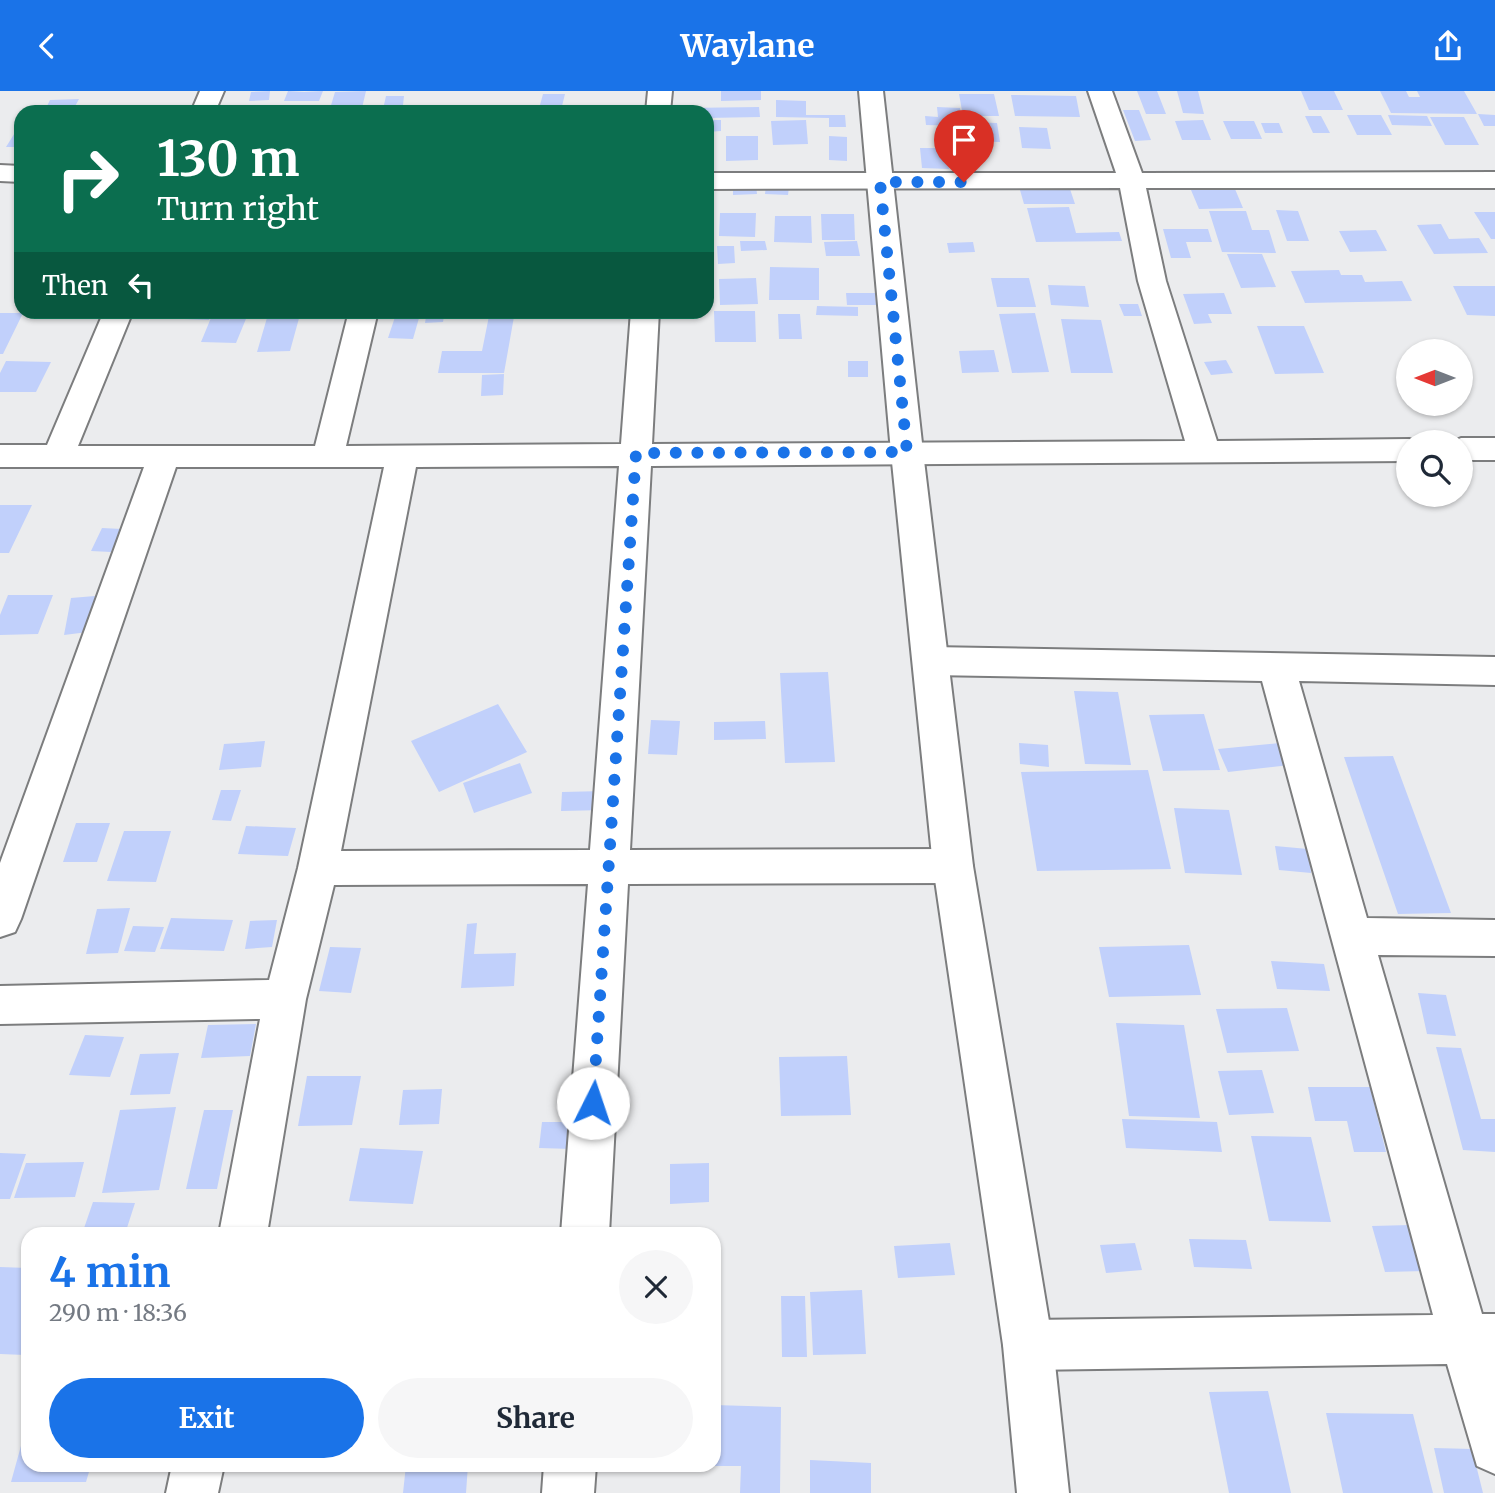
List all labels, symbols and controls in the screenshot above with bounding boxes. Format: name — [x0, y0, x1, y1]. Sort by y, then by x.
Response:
text: Waylane — [680, 26, 815, 66]
icon: back — [28, 27, 66, 65]
icon: share — [1429, 27, 1467, 65]
pin — [934, 110, 994, 182]
icon: arrive — [945, 121, 983, 159]
text: 130 m — [157, 128, 300, 189]
icon: right — [42, 133, 133, 224]
text: Turn right — [157, 189, 319, 229]
icon: left — [122, 266, 160, 304]
text: Then — [42, 269, 108, 302]
north arrow — [1396, 339, 1474, 417]
map controls — [1396, 339, 1473, 507]
button: search — [1396, 430, 1473, 507]
position arrow — [556, 1066, 630, 1140]
text: 4 min — [49, 1246, 171, 1298]
button: close — [619, 1250, 693, 1324]
text: 290 m · 18:36 — [49, 1298, 187, 1327]
button: Exit — [49, 1378, 364, 1458]
button: Share — [378, 1378, 693, 1458]

